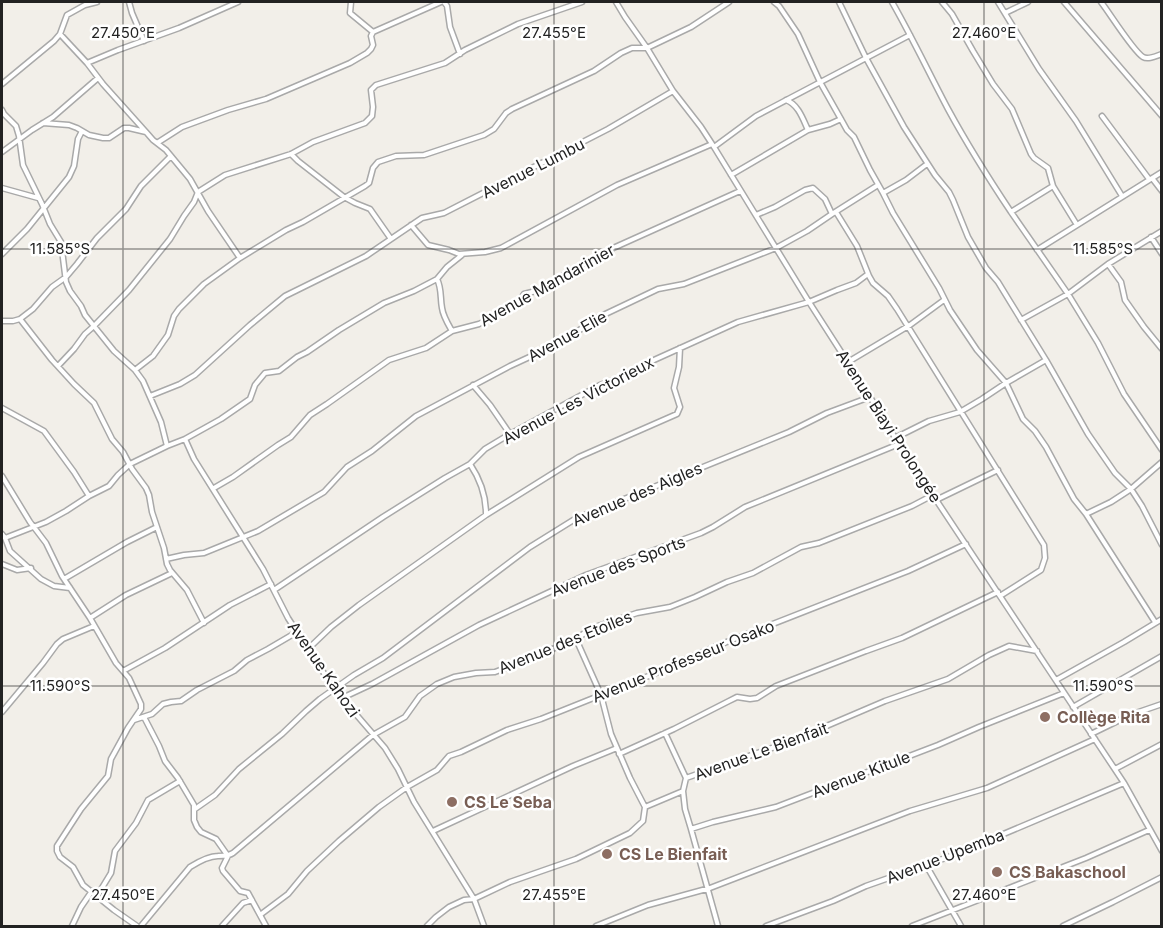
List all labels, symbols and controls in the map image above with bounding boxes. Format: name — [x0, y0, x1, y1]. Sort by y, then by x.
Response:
text: 27.450°E — [91, 23, 155, 42]
text: 27.455°E — [522, 23, 586, 42]
text: 27.460°E — [952, 23, 1016, 42]
street label: Avenue Lumbu — [478, 134, 588, 202]
text: 11.585°S — [30, 239, 90, 258]
text: 11.585°S — [1073, 239, 1133, 258]
street label: Avenue Mandarinier — [476, 240, 618, 330]
street label: Avenue Elie — [524, 306, 610, 366]
street label: Avenue Biayi Prolongée — [832, 346, 946, 506]
street label: Avenue Les Victorieux — [499, 352, 657, 448]
street label: Avenue des Aigles — [569, 458, 705, 530]
street label: Avenue des Sports — [548, 531, 688, 601]
street label: Avenue des Etoiles — [495, 606, 635, 678]
street label: Avenue Professeur Osako — [589, 615, 777, 707]
street label: Avenue Kahozi — [284, 617, 364, 721]
text: 11.590°S — [30, 676, 90, 695]
text: 11.590°S — [1073, 676, 1133, 695]
place label: Collège Rita — [1057, 707, 1150, 727]
marker: Collège Rita — [1038, 710, 1052, 724]
street label: Avenue Le Bienfait — [692, 718, 830, 784]
street label: Avenue Kitule — [809, 746, 913, 802]
place label: CS Le Seba — [464, 792, 552, 812]
marker: CS Le Seba — [445, 795, 459, 809]
street label: Avenue Upemba — [883, 824, 1007, 888]
place label: CS Le Bienfait — [619, 844, 728, 864]
marker: CS Le Bienfait — [600, 847, 614, 861]
place label: CS Bakaschool — [1009, 862, 1126, 882]
marker: CS Bakaschool — [990, 865, 1004, 879]
text: 27.450°E — [91, 885, 155, 904]
text: 27.455°E — [522, 885, 586, 904]
text: 27.460°E — [952, 885, 1016, 904]

